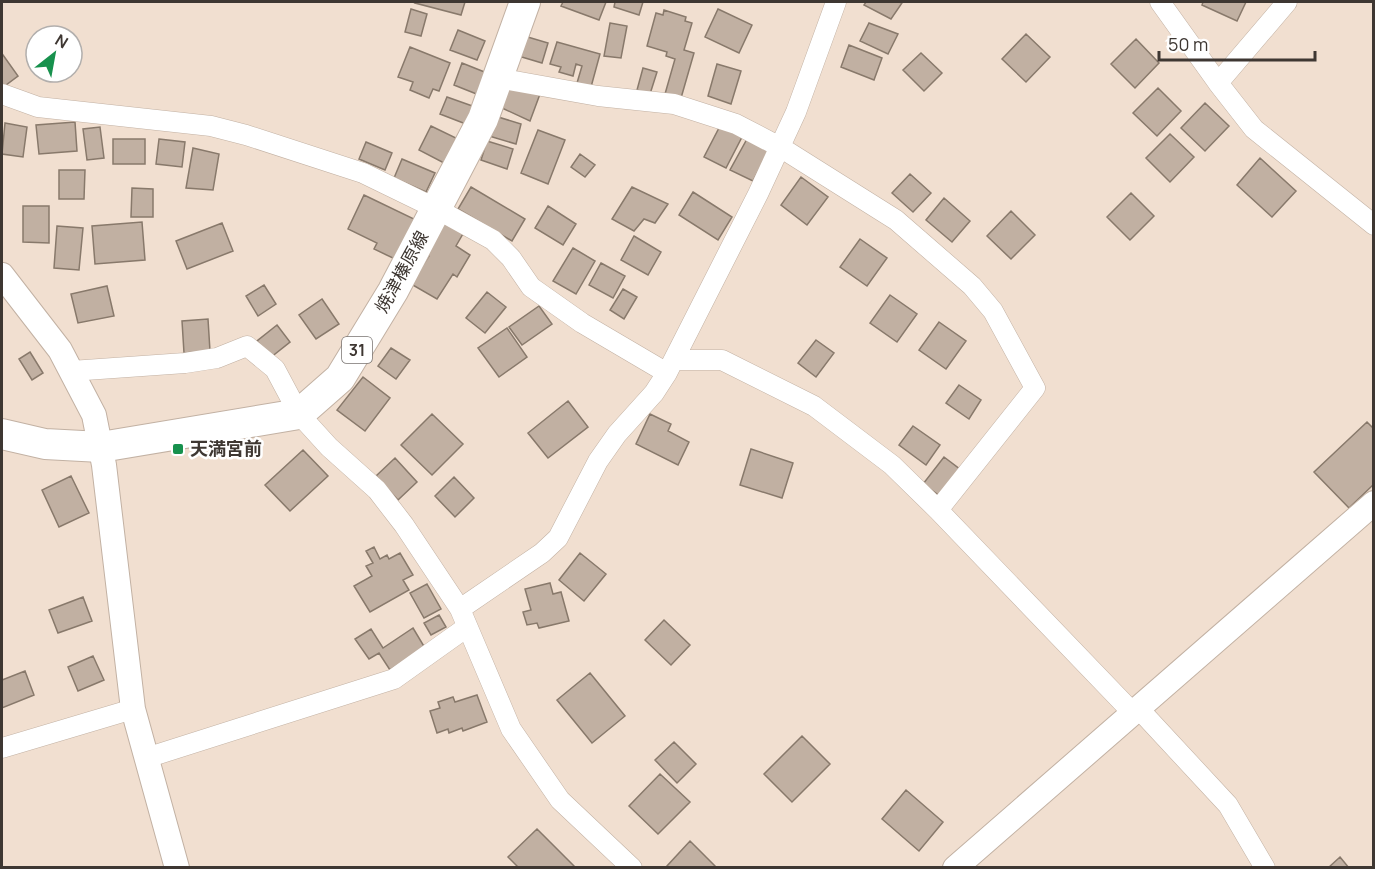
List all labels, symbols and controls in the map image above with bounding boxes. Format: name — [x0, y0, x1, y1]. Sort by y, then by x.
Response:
north arrow — [24, 24, 84, 84]
scale bar — [1159, 24, 1315, 62]
text: N — [51, 29, 72, 54]
text: 50 m — [1168, 32, 1208, 56]
street label: 焼津榛原線 — [369, 226, 433, 317]
road number: 31 — [342, 337, 372, 363]
place label: 天満宮前 — [190, 436, 262, 460]
marker: 天満宮前 — [171, 442, 185, 456]

